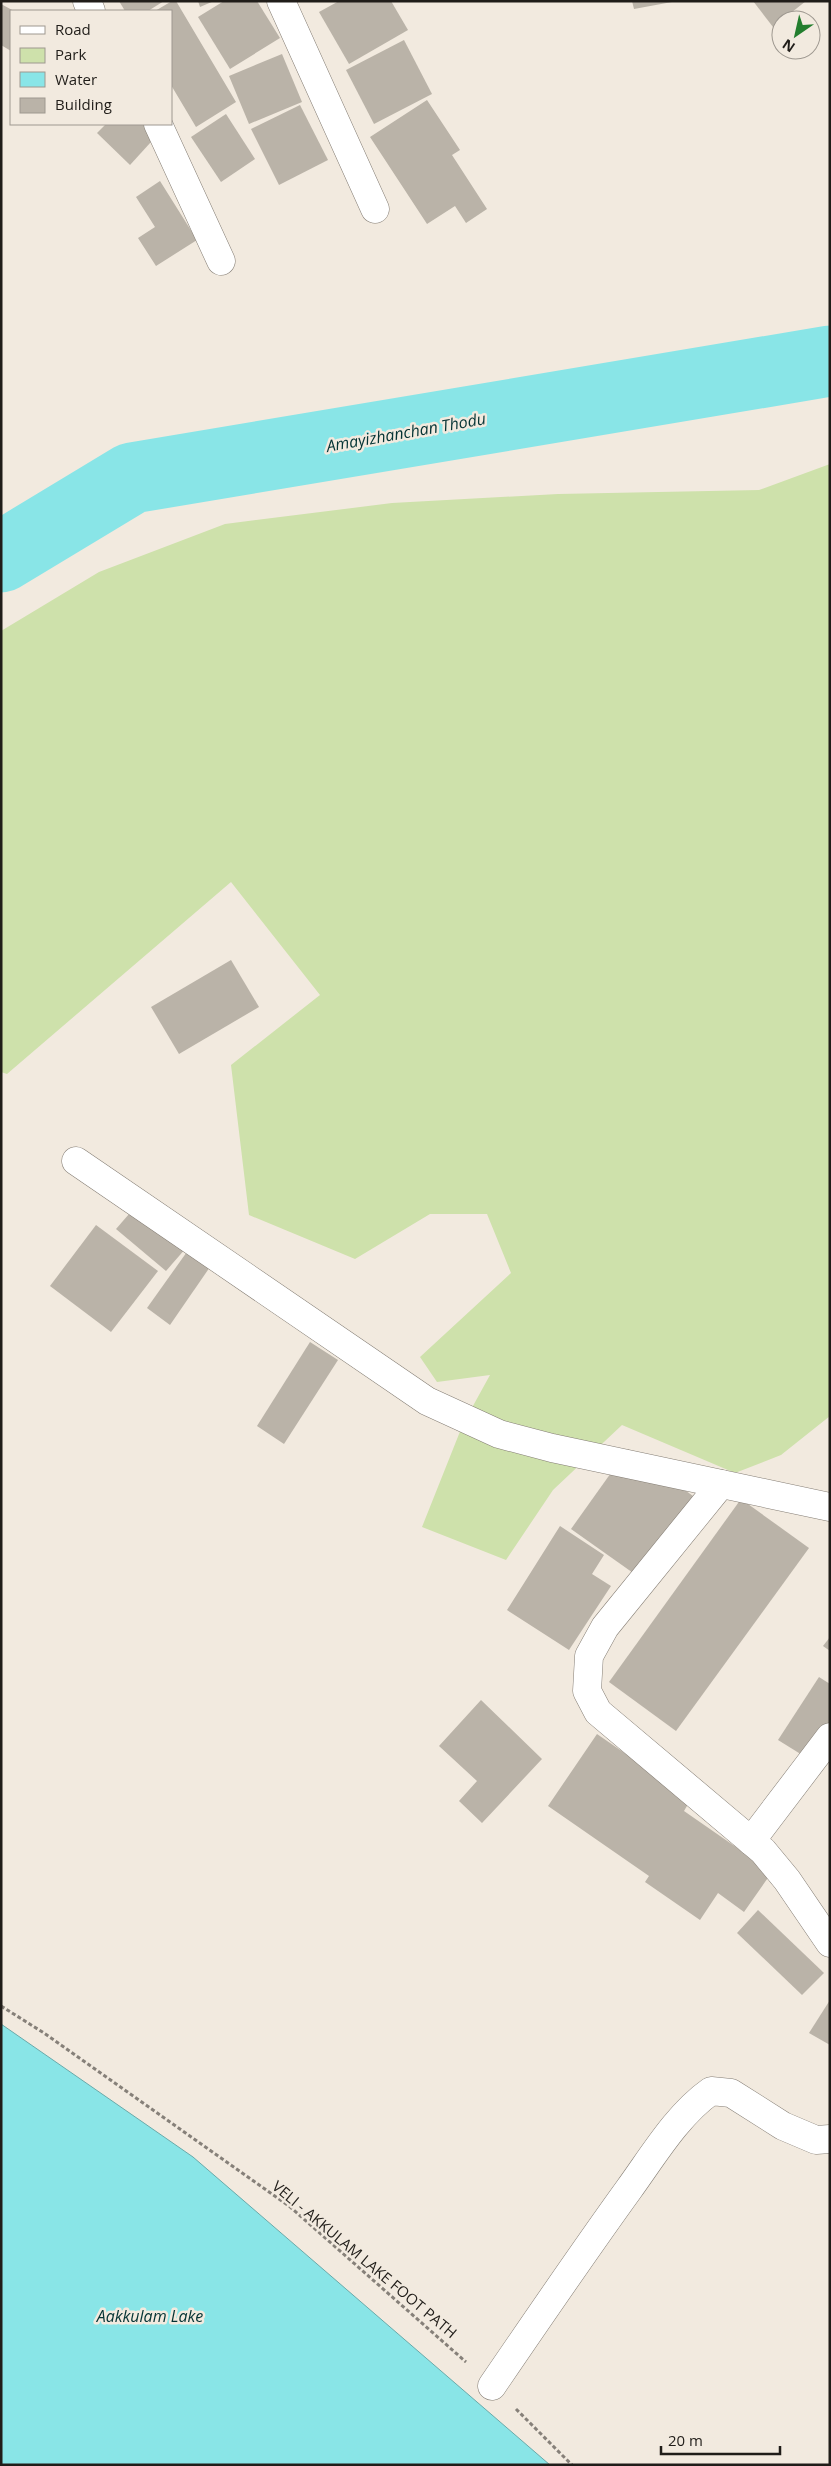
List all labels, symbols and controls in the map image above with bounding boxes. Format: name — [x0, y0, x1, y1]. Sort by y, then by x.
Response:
legend — [10, 10, 172, 125]
north arrow — [771, 10, 821, 60]
text: Road — [55, 19, 91, 39]
text: N — [778, 35, 798, 57]
text: Park — [55, 44, 86, 64]
text: Water — [55, 69, 97, 89]
text: Building — [55, 94, 112, 114]
water label: Amayizhanchan Thodu — [324, 407, 487, 457]
street label: VELI - AKKULAM LAKE FOOT PATH — [268, 2176, 462, 2342]
water label: Aakkulam Lake — [96, 2305, 203, 2327]
scale bar — [661, 2424, 780, 2456]
text: 20 m — [668, 2430, 703, 2450]

